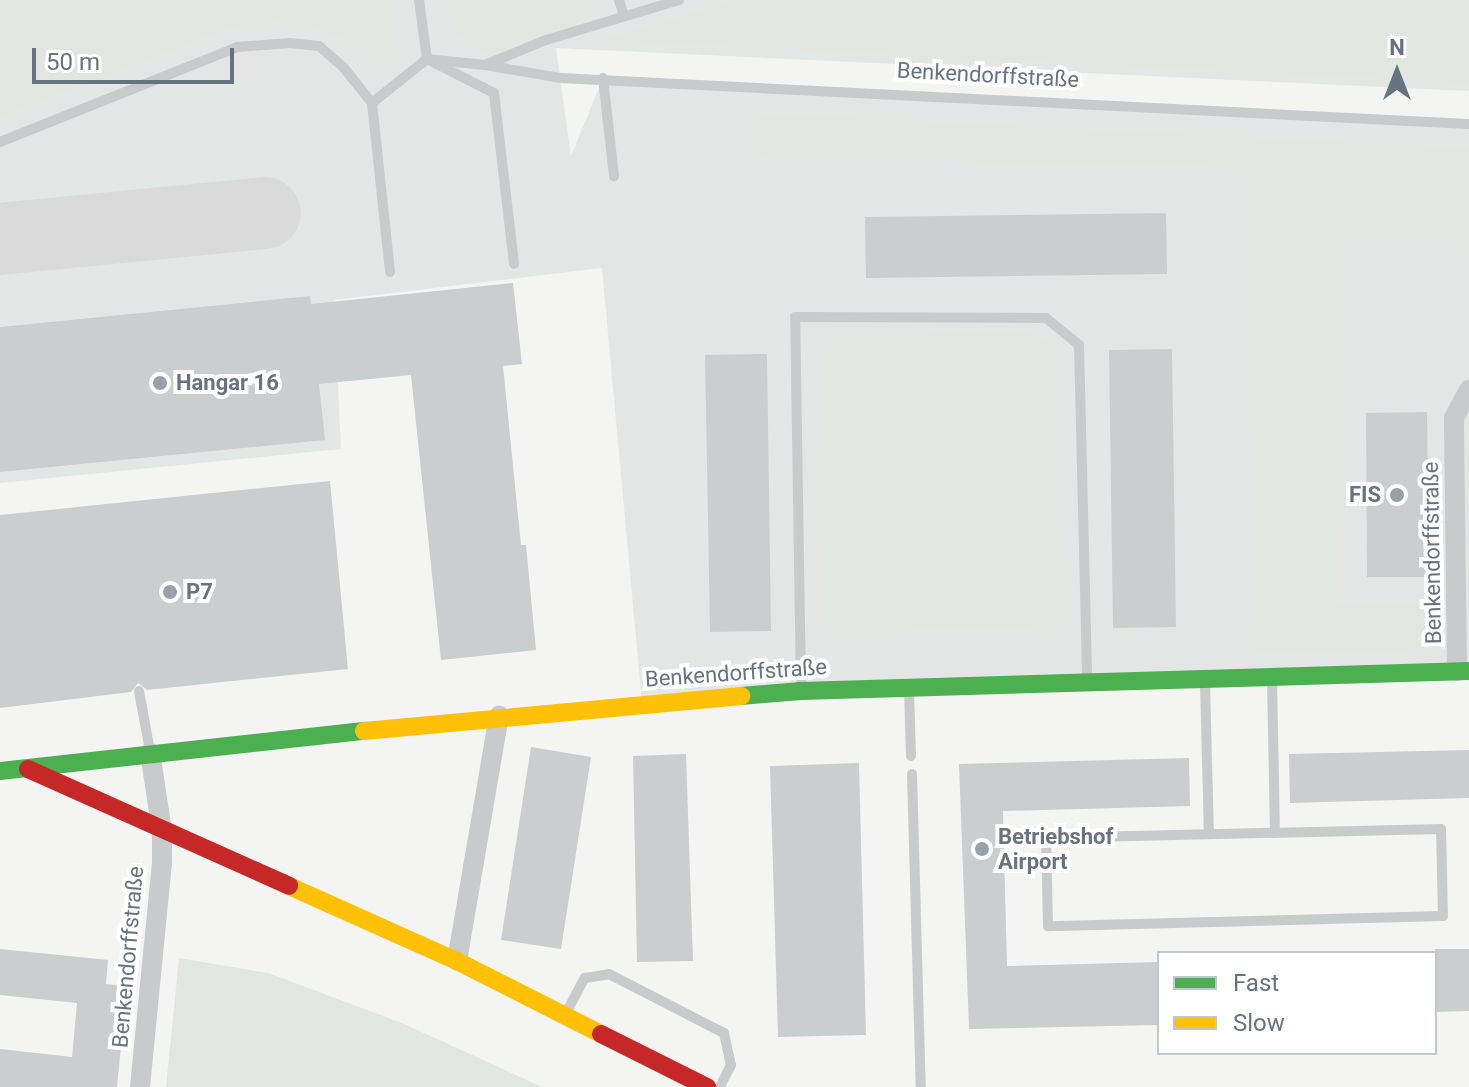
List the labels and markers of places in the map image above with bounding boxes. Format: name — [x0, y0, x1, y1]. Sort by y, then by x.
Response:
place label: Hangar 16 — [176, 370, 279, 396]
marker: Hangar 16 — [151, 374, 169, 392]
place label: FIS — [1349, 482, 1381, 508]
marker: FIS — [1388, 486, 1406, 504]
place label: P7 — [186, 579, 213, 605]
marker: P7 — [161, 583, 179, 601]
place label: Betriebshof Airport — [998, 823, 1113, 874]
marker: Betriebshof Airport — [973, 840, 991, 858]

